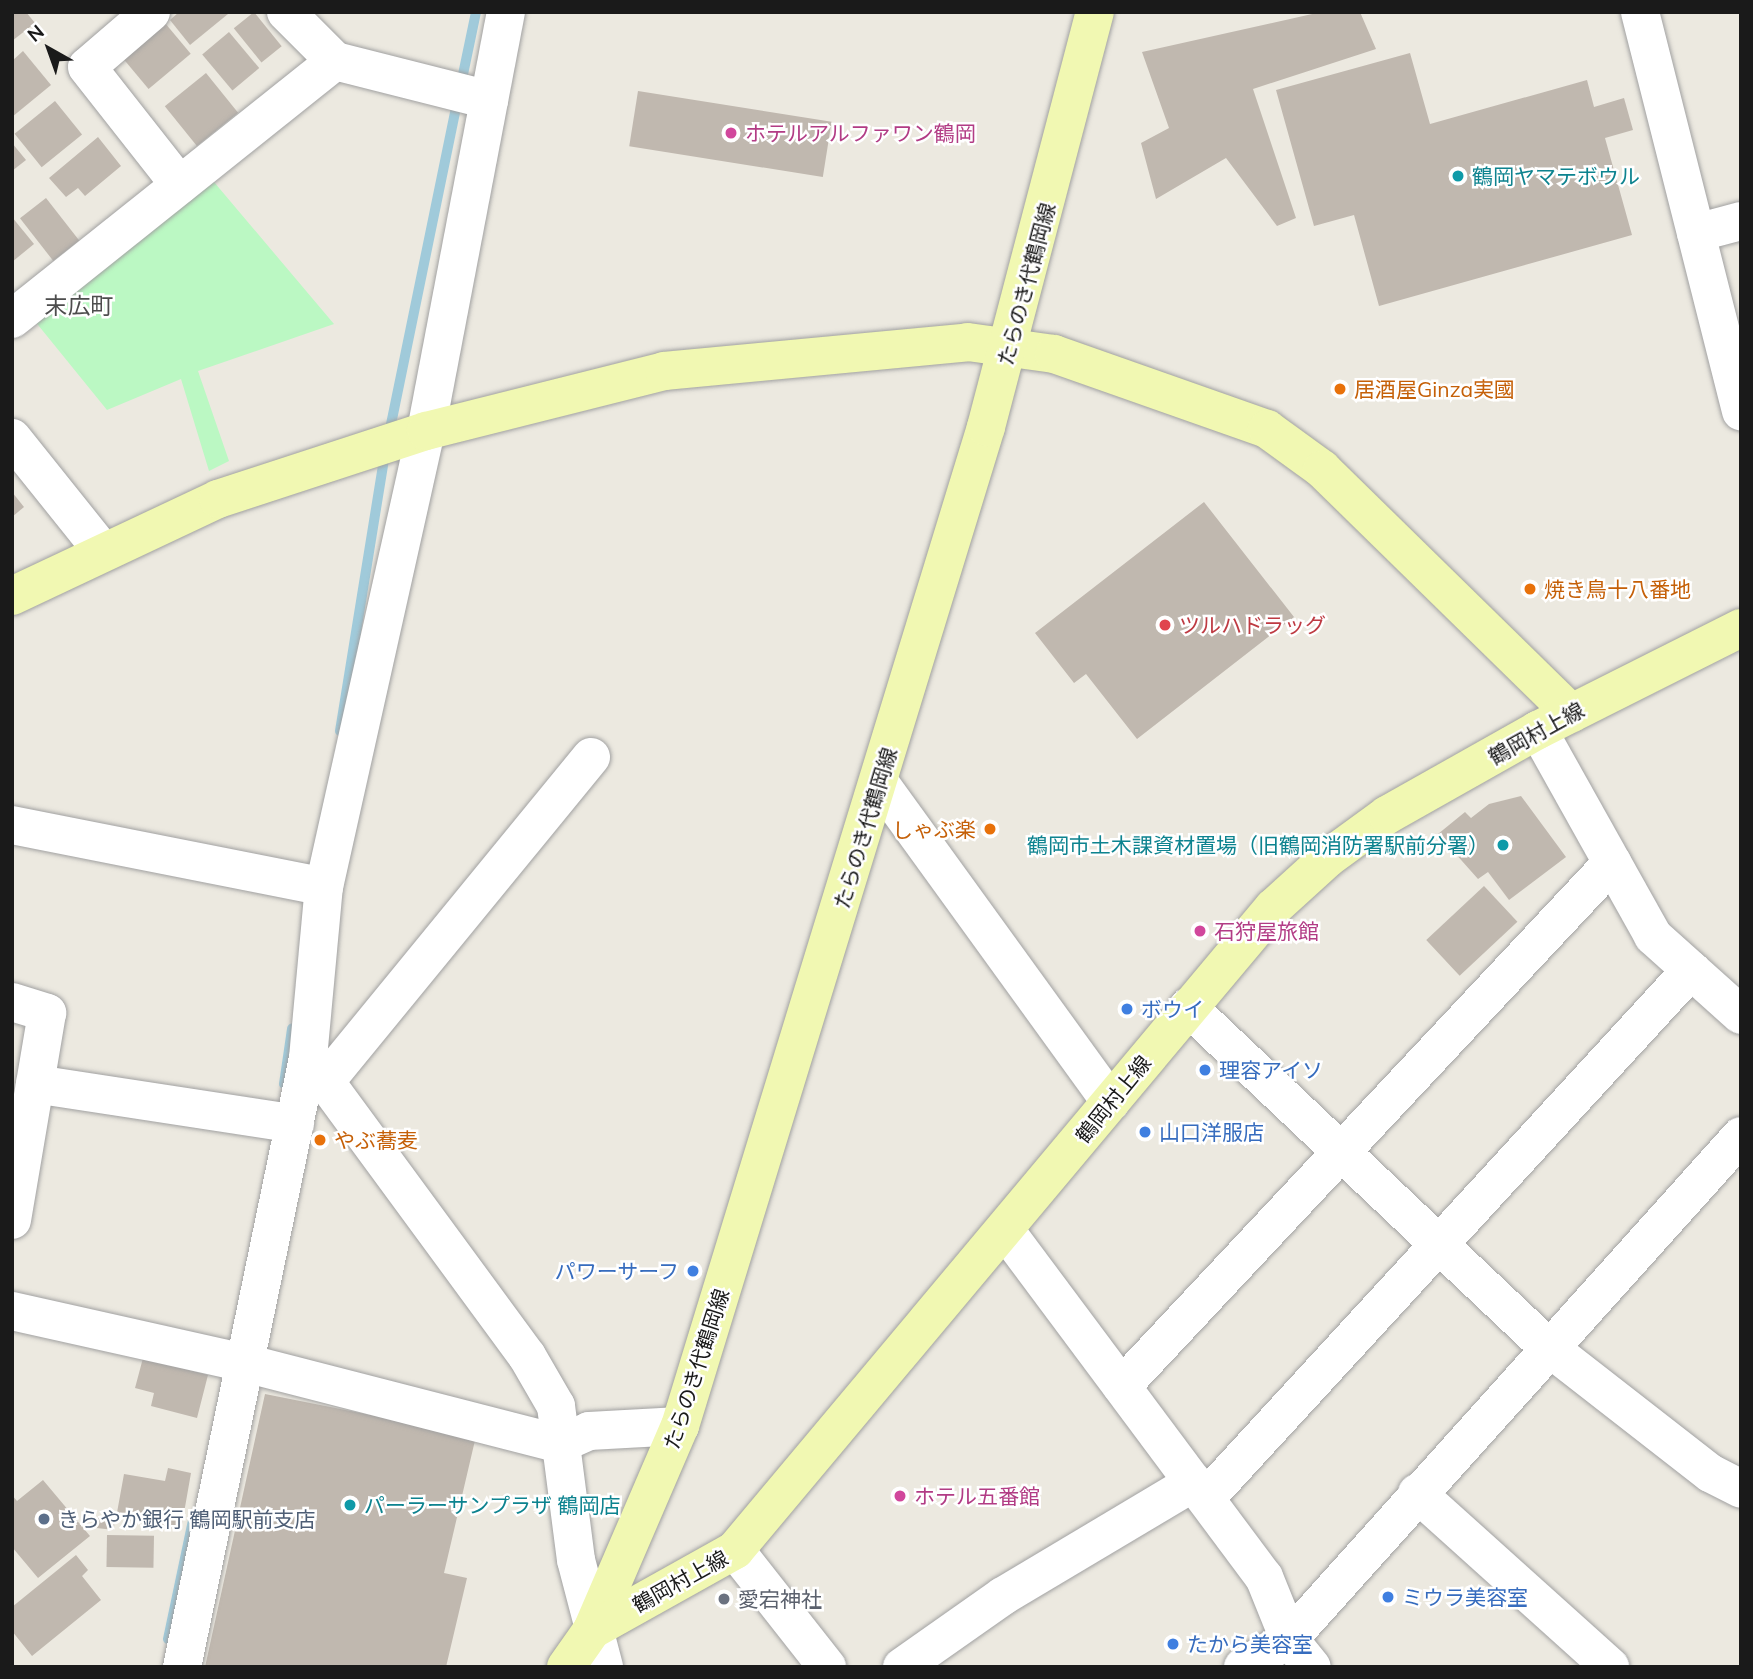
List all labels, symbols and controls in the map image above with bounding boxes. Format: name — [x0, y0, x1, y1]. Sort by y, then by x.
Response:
north arrow — [14, 14, 84, 84]
text: N — [22, 19, 49, 47]
place label: ホテルアルファワン鶴岡 — [745, 120, 976, 146]
marker: ホテルアルファワン鶴岡 — [723, 125, 739, 141]
place label: 鶴岡ヤマテボウル — [1472, 163, 1640, 189]
marker: 鶴岡ヤマテボウル — [1450, 168, 1466, 184]
street label: たらのき代鶴岡線 — [992, 200, 1060, 368]
district label: 末広町 — [45, 292, 113, 320]
place label: 居酒屋Ginza実國 — [1354, 376, 1515, 402]
marker: 居酒屋Ginza実國 — [1332, 381, 1348, 397]
place label: 焼き鳥十八番地 — [1544, 576, 1691, 602]
marker: 焼き鳥十八番地 — [1522, 581, 1538, 597]
place label: ツルハドラッグ — [1179, 612, 1326, 638]
marker: ツルハドラッグ — [1157, 617, 1173, 633]
street label: 鶴岡村上線 — [1484, 697, 1588, 769]
street label: たらのき代鶴岡線 — [828, 744, 902, 912]
place label: しゃぶ楽 — [892, 816, 976, 842]
marker: しゃぶ楽 — [982, 821, 998, 837]
place label: 鶴岡市土木課資材置場（旧鶴岡消防署駅前分署） — [1027, 832, 1489, 858]
marker: 鶴岡市土木課資材置場（旧鶴岡消防署駅前分署） — [1495, 837, 1511, 853]
place label: 石狩屋旅館 — [1214, 918, 1319, 944]
marker: 石狩屋旅館 — [1192, 923, 1208, 939]
place label: ボウイ — [1141, 996, 1204, 1022]
marker: ボウイ — [1119, 1001, 1135, 1017]
street label: 鶴岡村上線 — [1070, 1050, 1156, 1148]
place label: 理容アイソ — [1219, 1057, 1324, 1083]
marker: 理容アイソ — [1197, 1062, 1213, 1078]
place label: 山口洋服店 — [1159, 1119, 1264, 1145]
marker: 山口洋服店 — [1137, 1124, 1153, 1140]
place label: やぶ蕎麦 — [334, 1127, 418, 1153]
marker: やぶ蕎麦 — [312, 1132, 328, 1148]
place label: パワーサーフ — [553, 1258, 679, 1284]
marker: パワーサーフ — [685, 1263, 701, 1279]
street label: たらのき代鶴岡線 — [658, 1285, 734, 1453]
place label: ホテル五番館 — [914, 1483, 1040, 1509]
marker: ホテル五番館 — [892, 1488, 908, 1504]
place label: パーラーサンプラザ 鶴岡店 — [364, 1492, 621, 1518]
marker: パーラーサンプラザ 鶴岡店 — [342, 1497, 358, 1513]
place label: きらやか銀行 鶴岡駅前支店 — [58, 1506, 315, 1532]
marker: きらやか銀行 鶴岡駅前支店 — [36, 1511, 52, 1527]
street label: 鶴岡村上線 — [628, 1545, 732, 1617]
place label: ミウラ美容室 — [1402, 1584, 1528, 1610]
place label: 愛宕神社 — [738, 1586, 822, 1612]
marker: ミウラ美容室 — [1380, 1589, 1396, 1605]
marker: 愛宕神社 — [716, 1591, 732, 1607]
place label: たから美容室 — [1187, 1631, 1313, 1657]
marker: たから美容室 — [1165, 1636, 1181, 1652]

